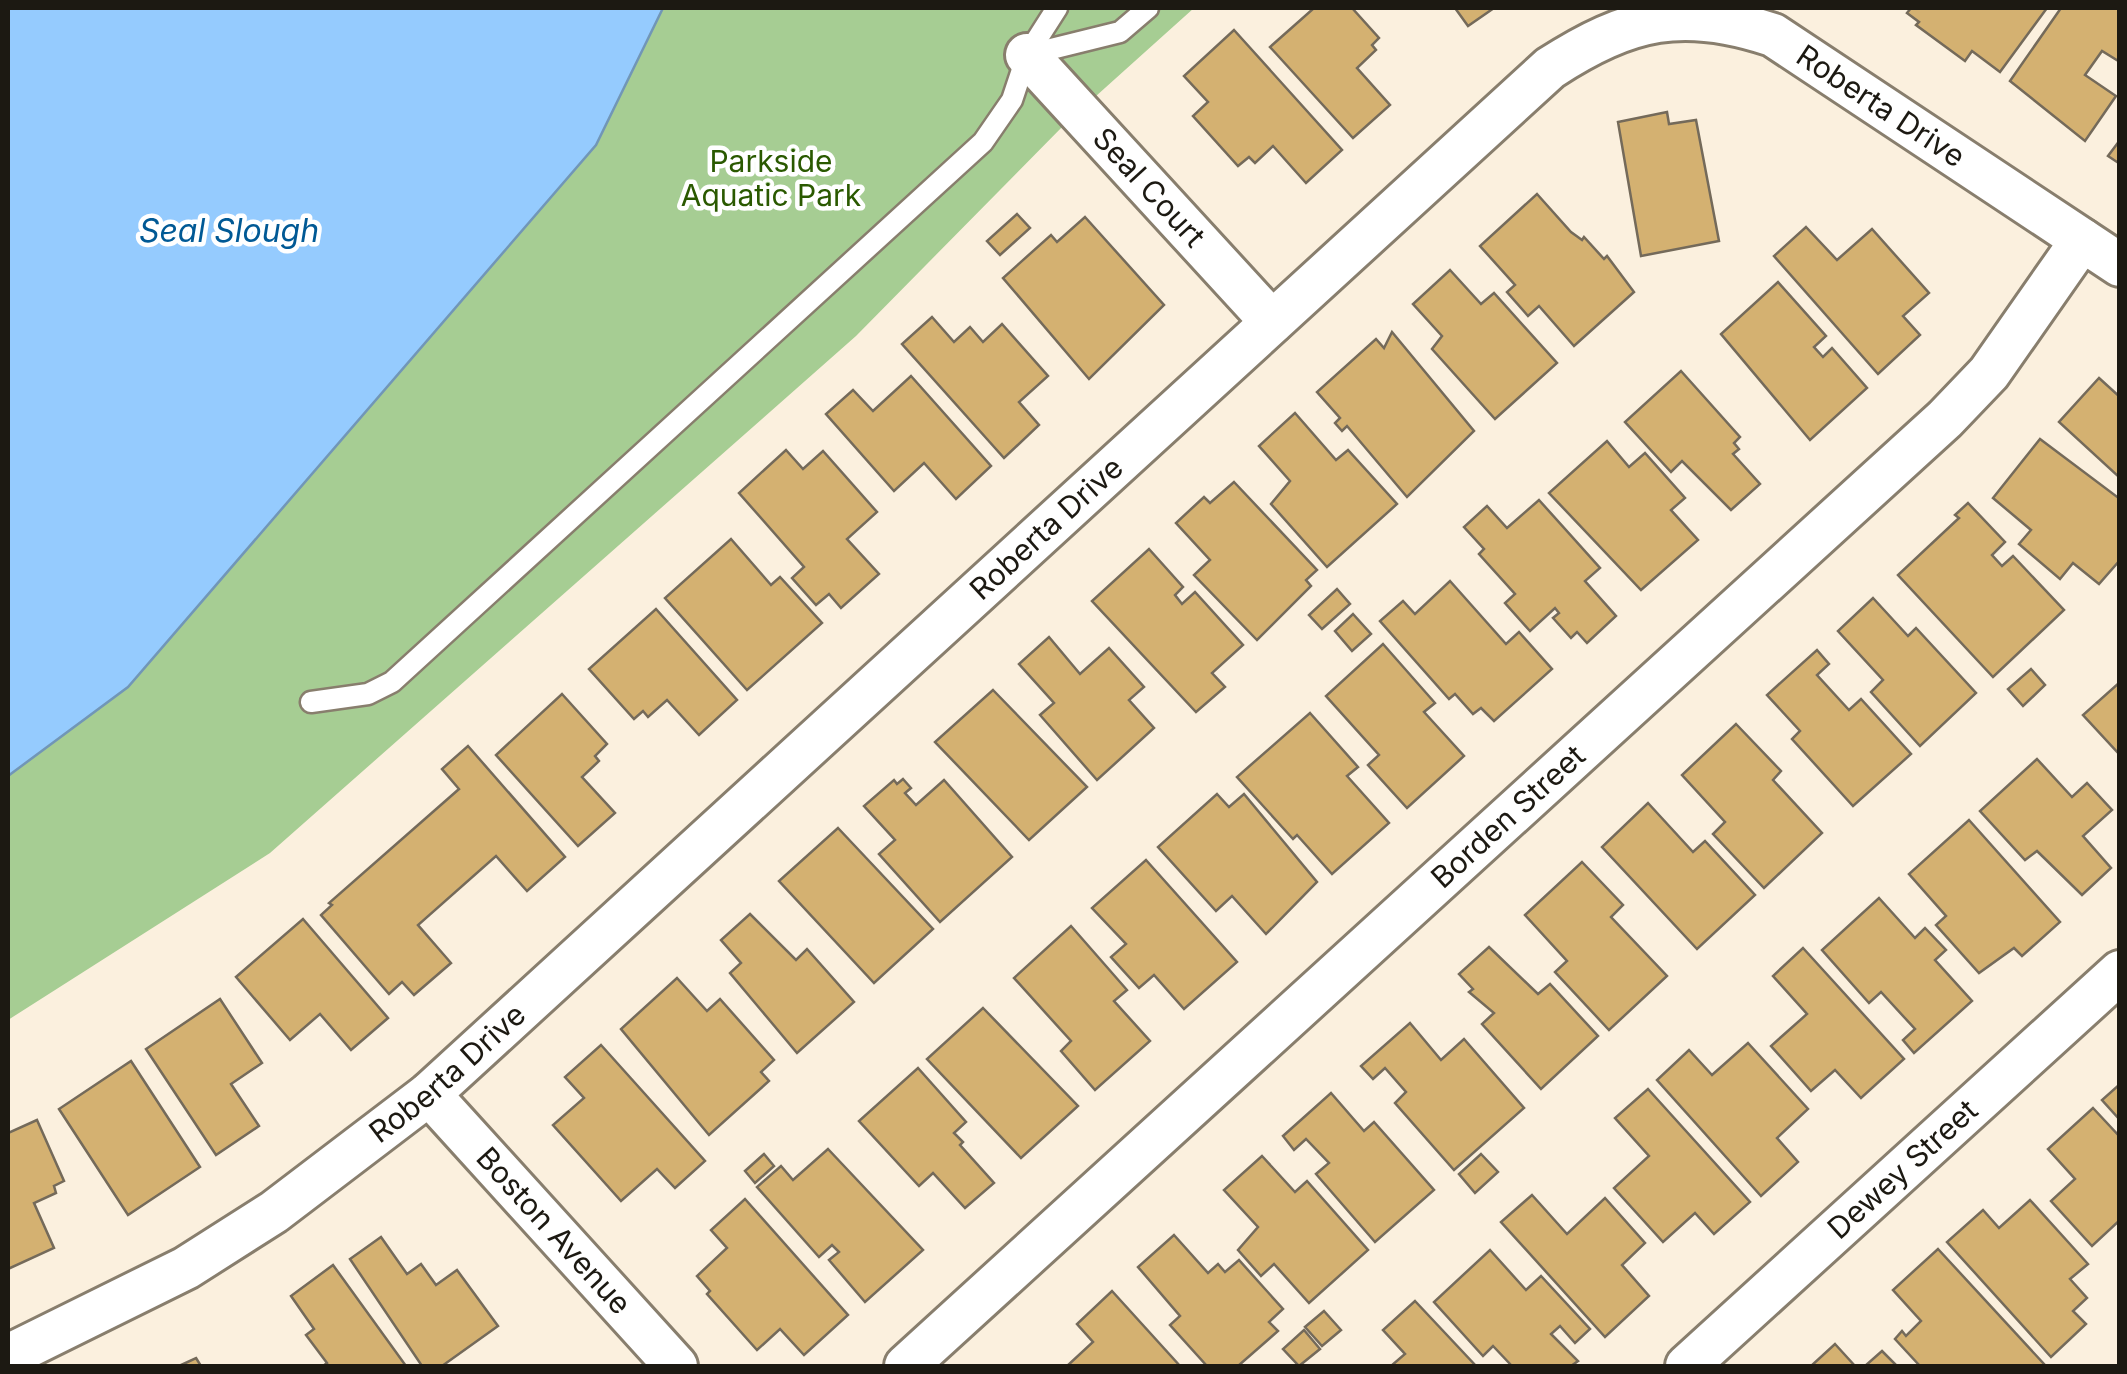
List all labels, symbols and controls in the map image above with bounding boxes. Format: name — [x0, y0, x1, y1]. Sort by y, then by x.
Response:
street label: Roberta Drive — [1790, 37, 1972, 174]
street label: Seal Court — [1086, 120, 1213, 254]
park label: Parkside Aquatic Park — [681, 143, 862, 213]
water label: Seal Slough — [139, 211, 319, 250]
street label: Roberta Drive — [962, 449, 1130, 607]
street label: Borden Street — [1423, 737, 1592, 895]
street label: Roberta Drive — [362, 996, 532, 1150]
street label: Dewey Street — [1820, 1092, 1985, 1246]
street label: Boston Avenue — [469, 1139, 639, 1321]

